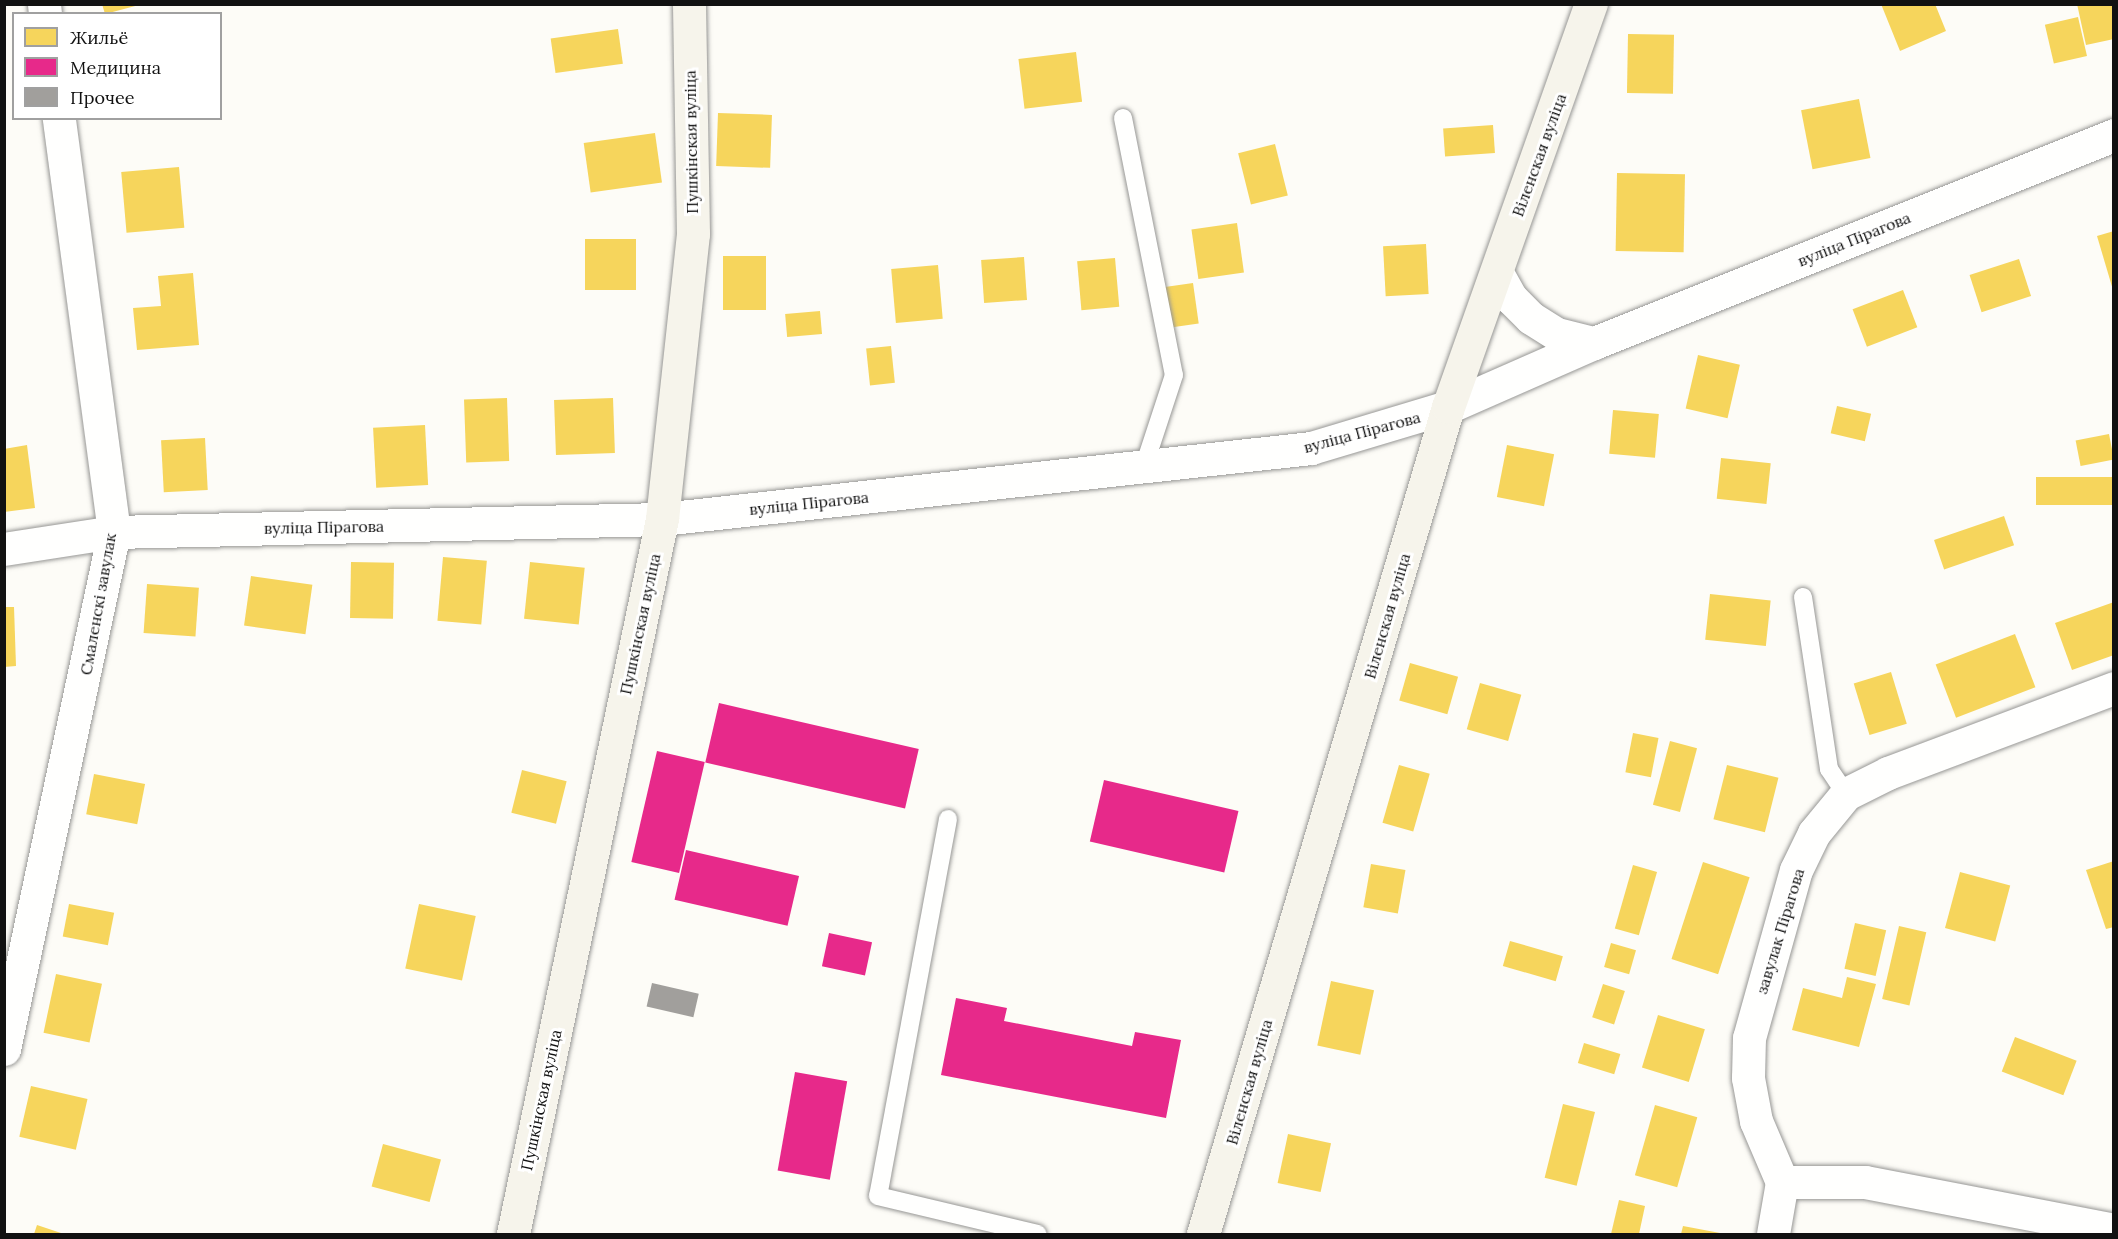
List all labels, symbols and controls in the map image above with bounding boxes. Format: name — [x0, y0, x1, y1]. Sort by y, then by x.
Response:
legend — [12, 12, 222, 120]
text: Жильё — [70, 26, 128, 49]
text: Медицина — [70, 56, 161, 79]
street label: Пушкінская вуліца — [680, 70, 702, 214]
text: Прочее — [70, 86, 134, 109]
street label: Віленская вуліца — [1508, 91, 1570, 219]
street label: вуліца Пірагова — [1795, 208, 1913, 270]
street label: вуліца Пірагова — [1301, 407, 1423, 457]
street label: вуліца Пірагова — [748, 487, 870, 519]
street label: вуліца Пірагова — [264, 516, 384, 538]
street label: Смаленскі завулак — [76, 531, 120, 677]
street label: Віленская вуліца — [1360, 551, 1414, 681]
street label: Пушкінская вуліца — [616, 552, 664, 696]
street label: завулак Пірагова — [1752, 866, 1808, 996]
street label: Віленская вуліца — [1222, 1017, 1276, 1147]
street label: Пушкінская вуліца — [517, 1028, 565, 1172]

